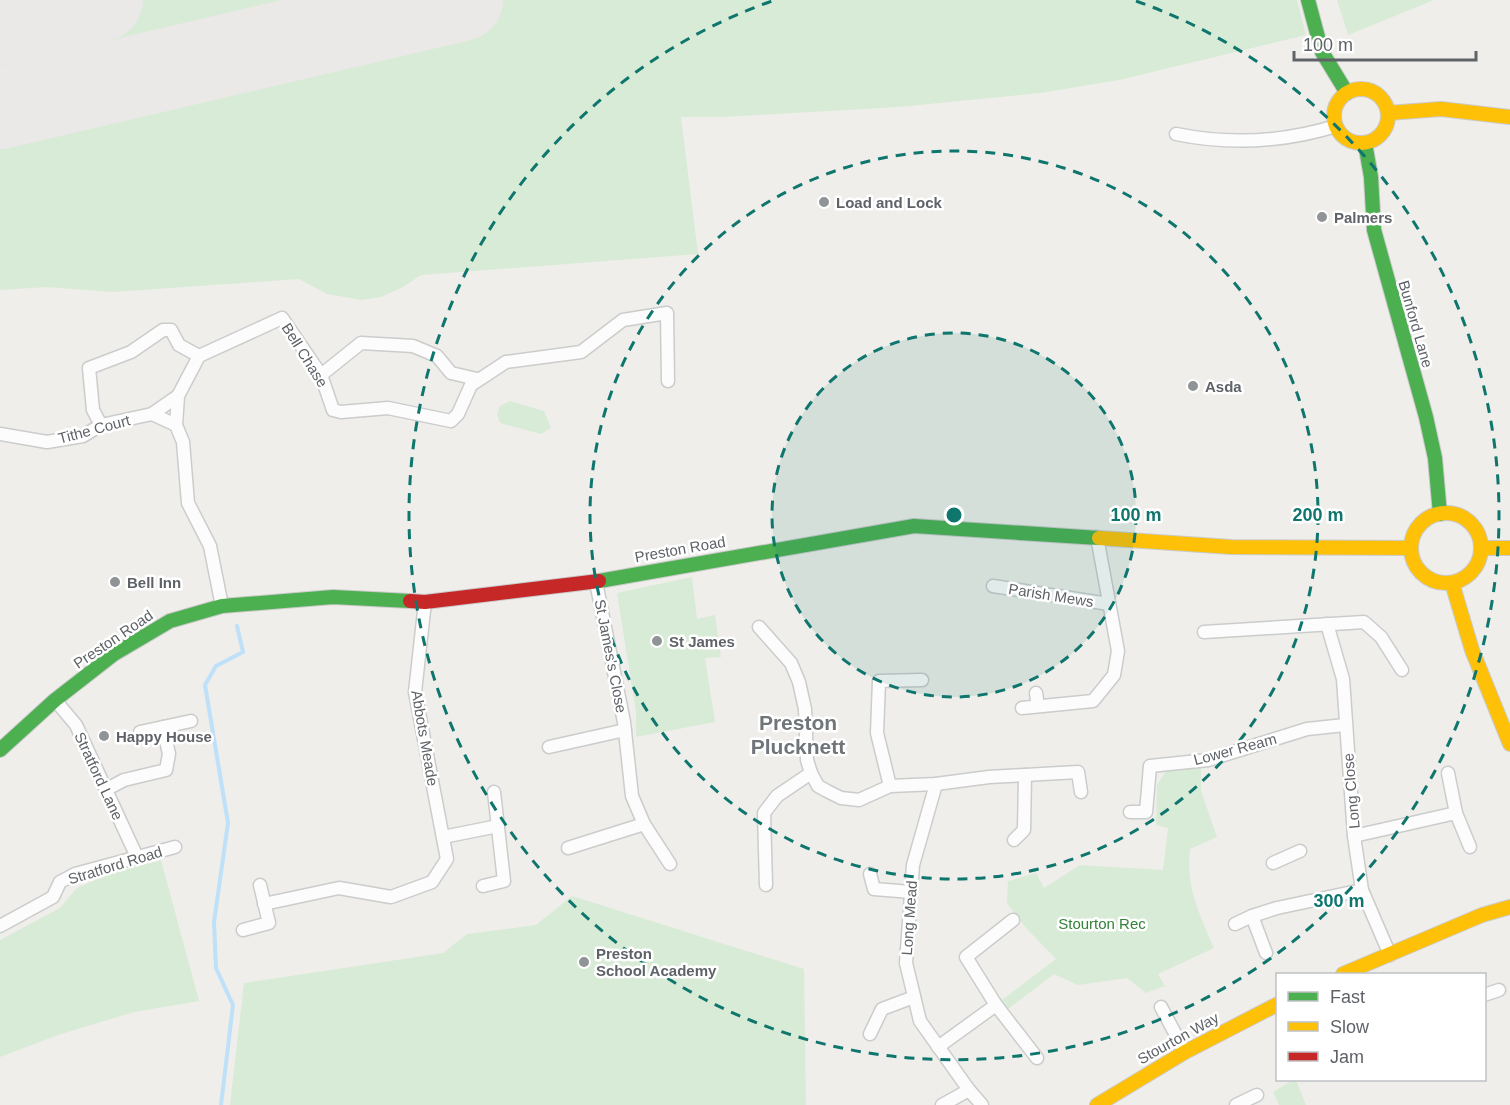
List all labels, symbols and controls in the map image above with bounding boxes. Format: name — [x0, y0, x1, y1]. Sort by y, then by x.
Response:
scale bar — [1294, 24, 1476, 62]
text: 100 m — [1303, 35, 1353, 55]
place label: Load and Lock — [836, 194, 943, 211]
marker: Load and Lock — [817, 195, 831, 209]
place label: Palmers — [1334, 209, 1392, 226]
marker: Palmers — [1315, 210, 1329, 224]
street label: Bunford Lane — [1395, 278, 1437, 370]
street label: Bell Chase — [279, 320, 331, 390]
place label: Asda — [1205, 378, 1242, 395]
marker: Asda — [1186, 379, 1200, 393]
street label: Tithe Court — [56, 411, 133, 447]
centre of rings — [944, 505, 964, 525]
text: 100 m — [1110, 505, 1162, 525]
text: 200 m — [1292, 505, 1344, 525]
street label: Preston Road — [633, 533, 727, 565]
place label: Bell Inn — [127, 574, 181, 591]
marker: Bell Inn — [108, 575, 122, 589]
street label: Parish Mews — [1007, 580, 1095, 610]
street label: St James's Close — [592, 598, 630, 714]
street label: Preston Road — [70, 606, 156, 672]
place label: St James — [669, 633, 735, 650]
marker: St James — [650, 634, 664, 648]
street label: Abbots Meade — [408, 689, 442, 787]
district label: Preston Plucknett — [751, 711, 845, 758]
place label: Happy House — [116, 728, 212, 745]
street label: Stratford Lane — [71, 729, 127, 823]
marker: Happy House — [97, 729, 111, 743]
street label: Lower Ream — [1192, 730, 1278, 768]
street label: Long Close — [1339, 752, 1363, 830]
street label: Stratford Road — [66, 843, 164, 887]
street label: Long Mead — [898, 880, 920, 956]
text: 300 m — [1313, 891, 1365, 911]
park label: Stourton Rec — [1058, 915, 1146, 932]
place label: Preston School Academy — [596, 945, 717, 979]
marker: Preston School Academy — [577, 955, 591, 969]
legend — [1276, 973, 1486, 1081]
text: Fast — [1330, 987, 1365, 1007]
street label: Stourton Way — [1134, 1008, 1222, 1067]
text: Slow — [1330, 1017, 1370, 1037]
text: Jam — [1330, 1047, 1364, 1067]

